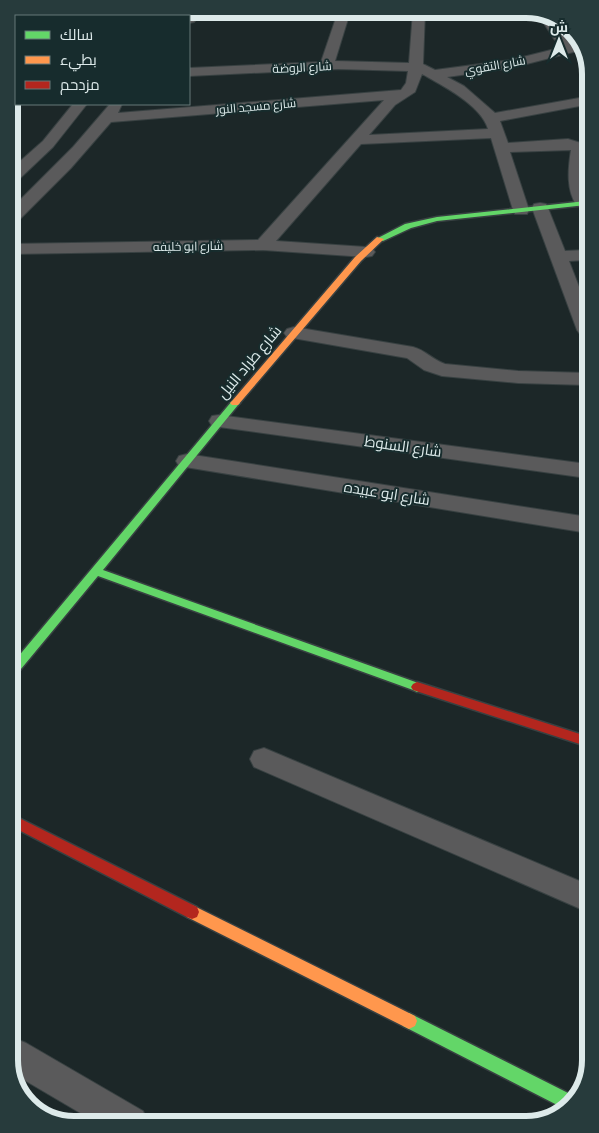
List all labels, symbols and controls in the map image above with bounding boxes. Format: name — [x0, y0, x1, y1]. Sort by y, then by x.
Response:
legend — [15, 15, 190, 105]
north arrow — [534, 15, 584, 65]
text: ش — [550, 16, 568, 37]
text: سالك — [60, 23, 93, 46]
text: بطيء — [60, 48, 97, 72]
street label: شارع التقوي — [463, 50, 527, 81]
street label: شارع الروضة — [272, 56, 332, 78]
text: مزدحم — [60, 73, 100, 96]
street label: شارع مسجد النور — [214, 93, 297, 119]
street label: شارع ابو خليفه — [153, 236, 223, 256]
street label: شارع طراد النيل — [211, 320, 287, 404]
street label: شارع السنوط — [363, 429, 443, 463]
street label: شارع ابو عبيده — [342, 475, 432, 511]

